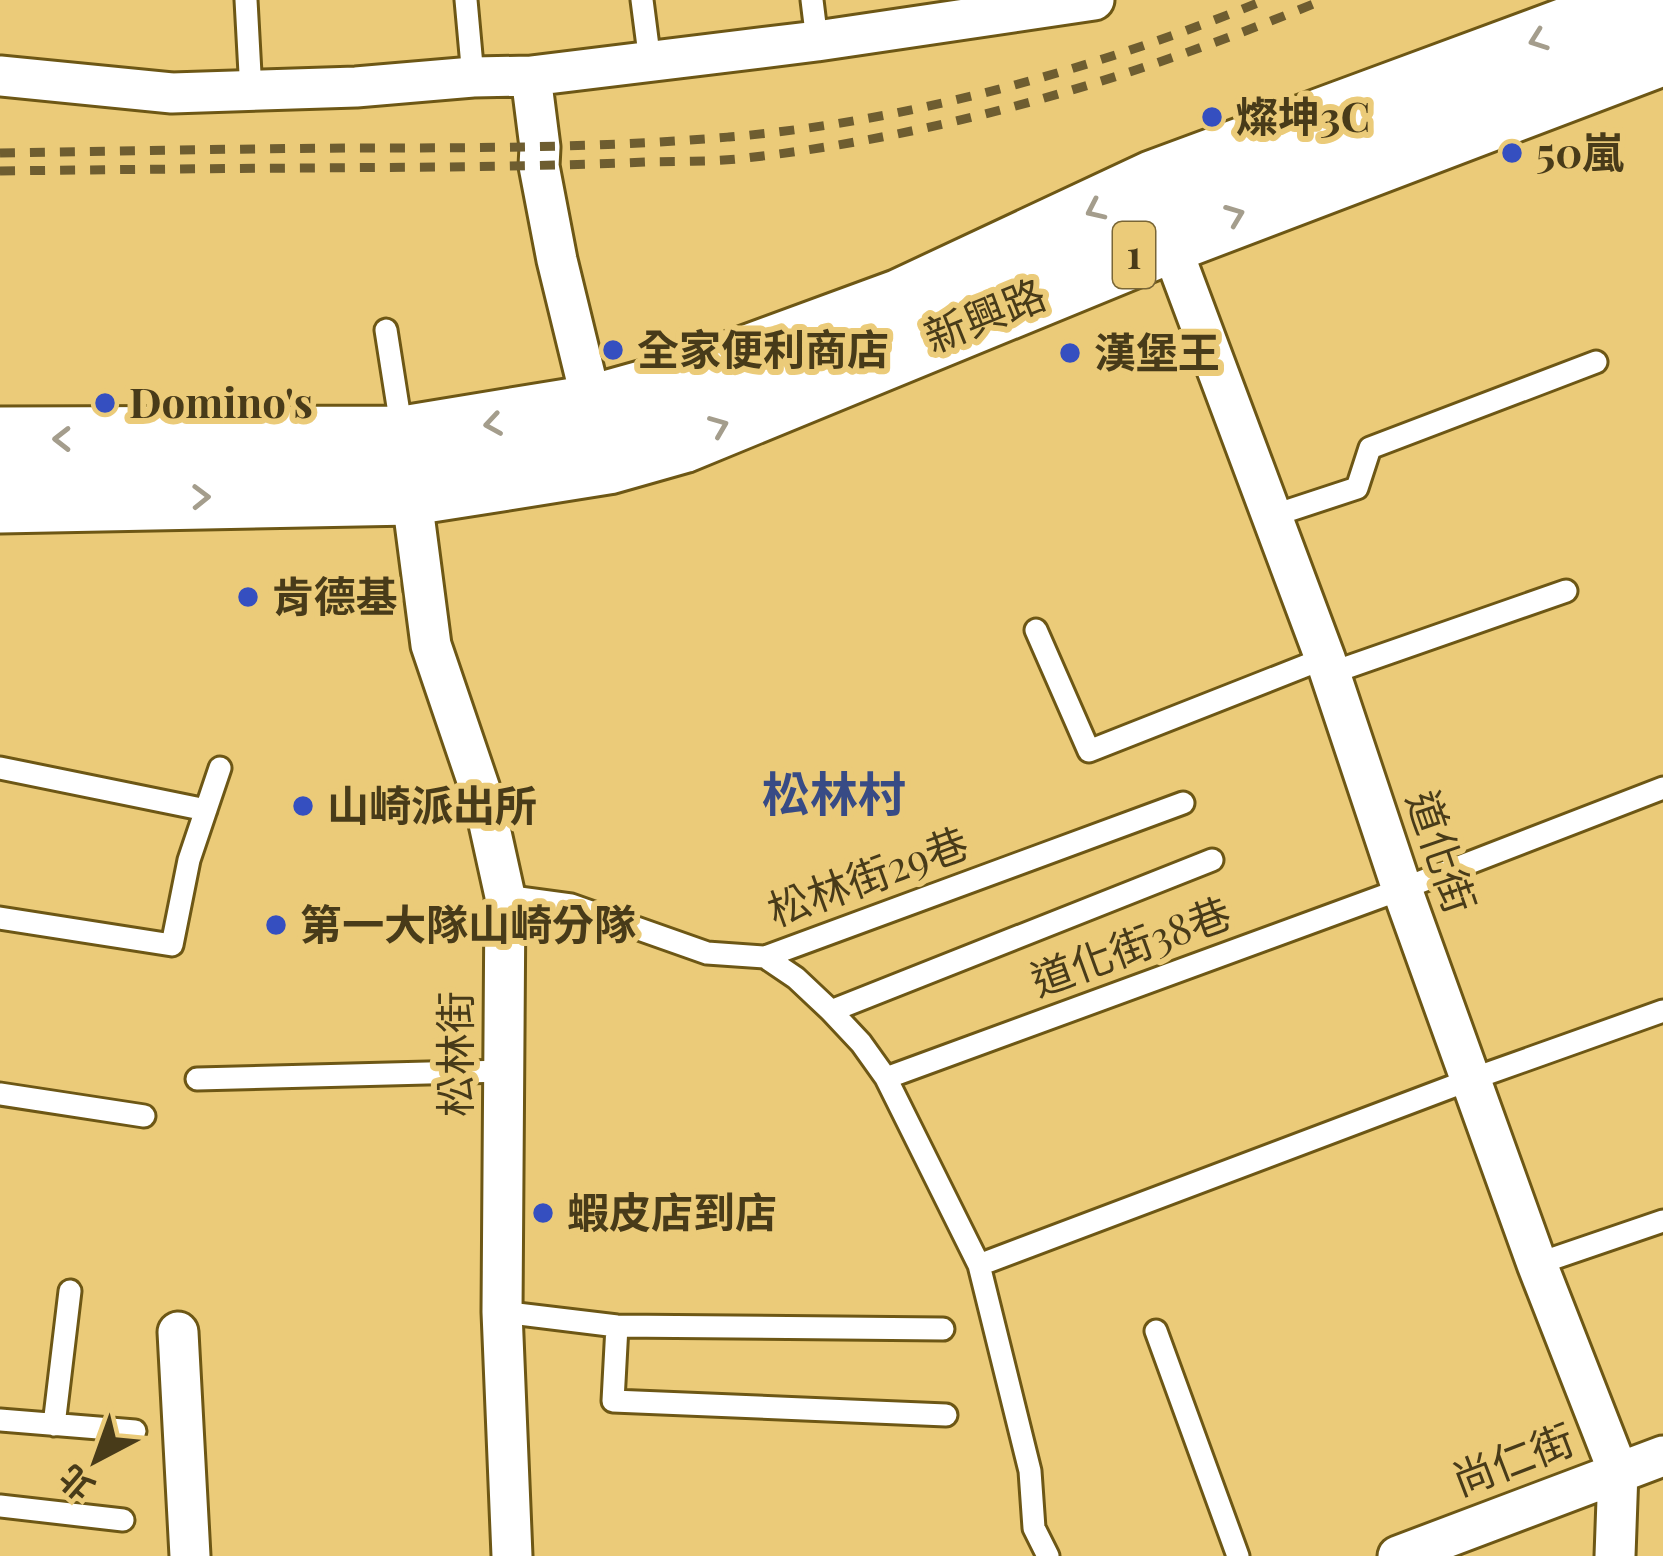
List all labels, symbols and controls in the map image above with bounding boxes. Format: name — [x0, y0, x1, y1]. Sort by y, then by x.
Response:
one-way arrow — [1528, 26, 1549, 51]
place label: 燦坤3C — [1236, 87, 1370, 143]
marker: 燦坤3C — [1199, 104, 1225, 130]
place label: 50嵐 — [1536, 123, 1624, 179]
marker: 50嵐 — [1499, 140, 1525, 166]
one-way arrow — [1086, 196, 1107, 219]
one-way arrow — [1224, 205, 1245, 230]
road number: 1 — [1113, 222, 1155, 288]
street label: 新興路 — [915, 265, 1053, 364]
place label: 全家便利商店 — [637, 320, 889, 376]
place label: 漢堡王 — [1094, 323, 1220, 379]
marker: 全家便利商店 — [600, 337, 626, 363]
marker: 漢堡王 — [1057, 340, 1083, 366]
place label: Domino's — [129, 373, 313, 429]
marker: Domino's — [92, 390, 118, 416]
one-way arrow — [483, 410, 503, 435]
one-way arrow — [707, 416, 728, 440]
one-way arrow — [52, 426, 70, 452]
one-way arrow — [192, 485, 211, 511]
place label: 肯德基 — [272, 567, 398, 623]
marker: 肯德基 — [235, 584, 261, 610]
district label: 松林村 — [762, 760, 906, 824]
place label: 山崎派出所 — [327, 776, 537, 832]
street label: 道化街 — [1396, 783, 1490, 920]
marker: 山崎派出所 — [290, 793, 316, 819]
street label: 松林街29巷 — [759, 813, 975, 937]
street label: 道化街38巷 — [1023, 883, 1238, 1007]
place label: 第一大隊山崎分隊 — [300, 895, 636, 951]
marker: 第一大隊山崎分隊 — [263, 912, 289, 938]
street label: 松林街 — [426, 991, 482, 1117]
place label: 蝦皮店到店 — [567, 1183, 777, 1239]
marker: 蝦皮店到店 — [530, 1200, 556, 1226]
north arrow — [36, 1400, 156, 1520]
street label: 尚仁街 — [1443, 1409, 1581, 1507]
text: 北 — [48, 1457, 102, 1512]

